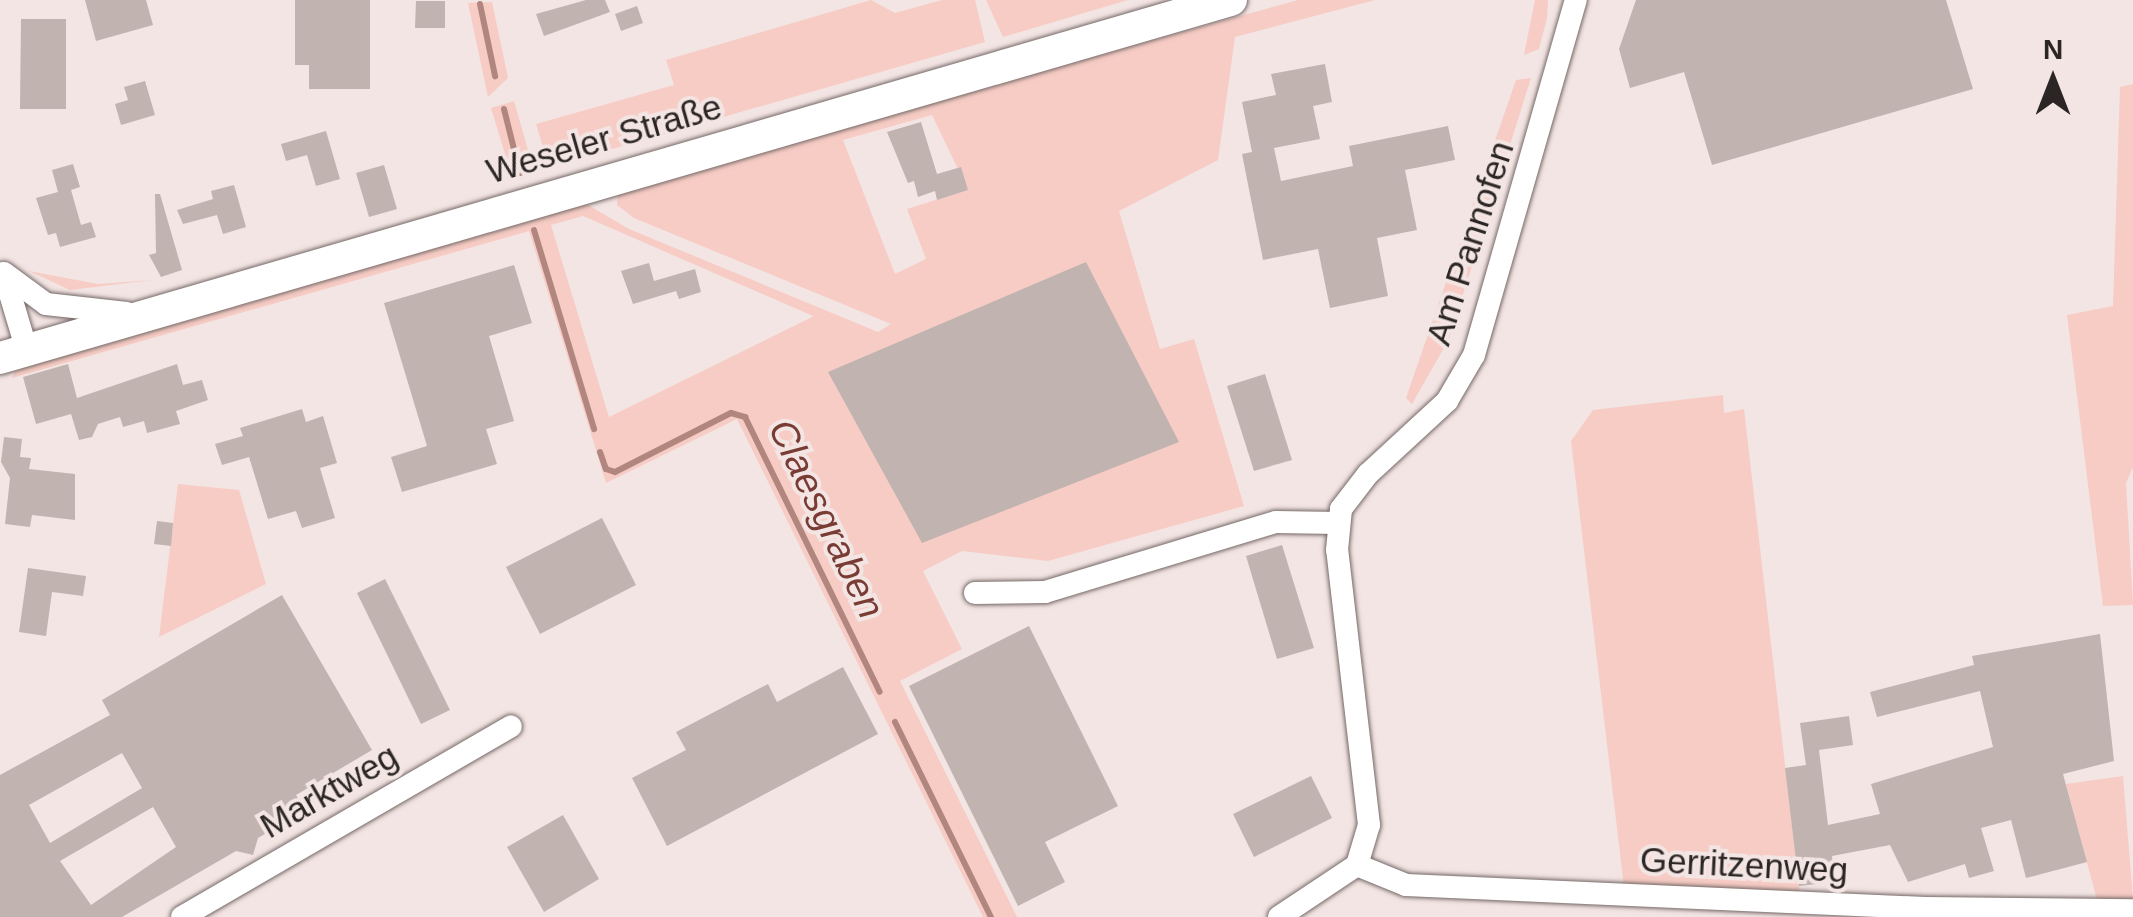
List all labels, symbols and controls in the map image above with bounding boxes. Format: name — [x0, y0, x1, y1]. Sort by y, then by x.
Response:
north arrow — [2003, 30, 2103, 130]
text: N — [2043, 34, 2063, 65]
street label: Weseler Straße — [482, 85, 726, 193]
street label: Am Pannofen — [1417, 136, 1523, 350]
water label: Claesgraben — [758, 412, 894, 626]
street label: Marktweg — [253, 735, 405, 847]
street label: Gerritzenweg — [1639, 839, 1849, 891]

